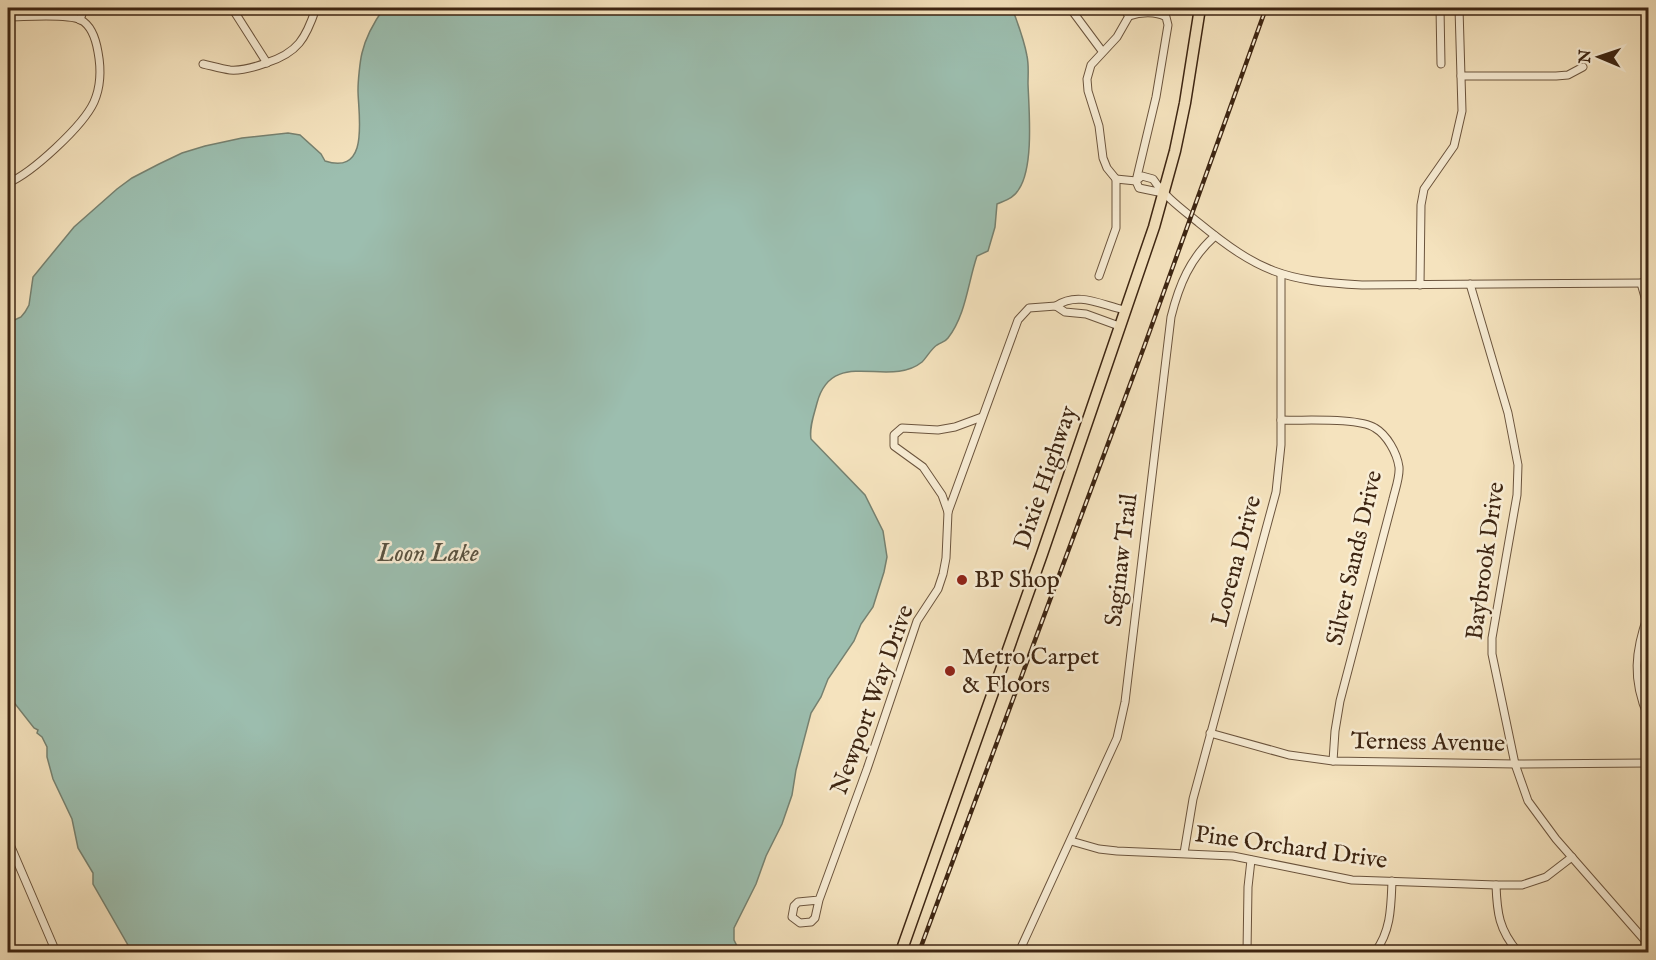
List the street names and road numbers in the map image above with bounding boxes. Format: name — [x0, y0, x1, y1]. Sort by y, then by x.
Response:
street label: Dixie Highway — [1007, 402, 1085, 554]
street label: Silver Sands Drive — [1320, 468, 1390, 648]
street label: Baybrook Drive — [1460, 480, 1512, 642]
street label: Saginaw Trail — [1098, 491, 1146, 628]
street label: Lorena Drive — [1205, 492, 1269, 630]
street label: Newport Way Drive — [824, 601, 922, 799]
street label: Terness Avenue — [1350, 726, 1506, 760]
street label: Pine Orchard Drive — [1193, 819, 1389, 877]

